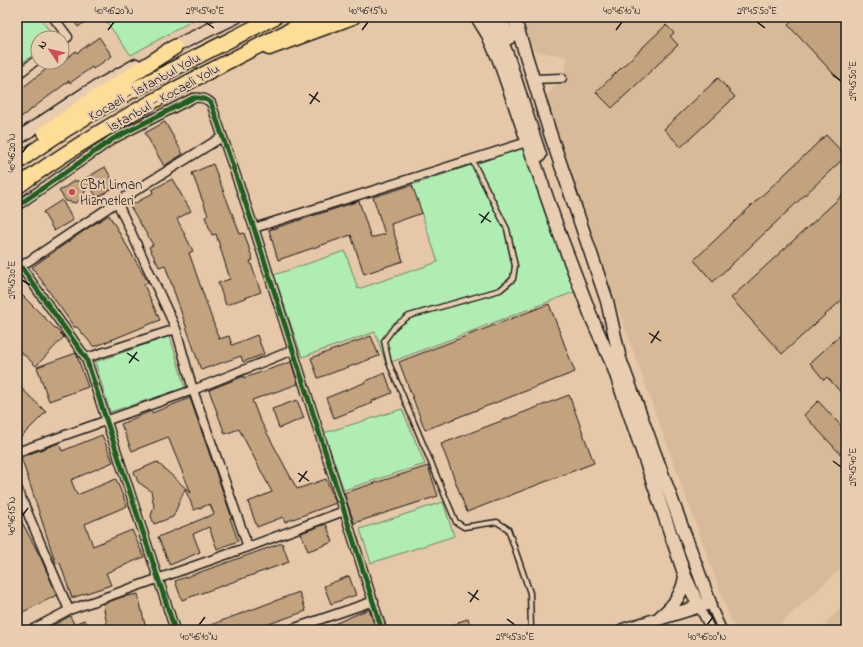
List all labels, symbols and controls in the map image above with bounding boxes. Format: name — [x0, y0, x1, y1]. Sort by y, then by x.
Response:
text: 40°46'20"N — [94, 4, 134, 19]
text: 29°45'40"E — [186, 4, 224, 19]
text: 40°46'15"N — [349, 4, 388, 19]
text: 40°46'10"N — [603, 4, 641, 19]
text: 29°45'50"E — [737, 4, 777, 19]
north arrow — [30, 30, 70, 70]
text: N — [34, 37, 51, 52]
street label: Kocaeli - İstanbul Yolu — [85, 48, 205, 127]
street label: İstanbul - Kocaeli Yolu — [104, 59, 224, 138]
text: 29°45'50"E — [846, 61, 861, 101]
text: 40°46'20"N — [5, 133, 20, 173]
place label: CBM Liman Hizmetleri — [80, 175, 142, 212]
marker: CBM Liman Hizmetleri — [67, 187, 77, 197]
text: 29°45'30"E — [5, 261, 20, 299]
text: 29°45'40"E — [846, 448, 861, 486]
text: 40°46'15"N — [5, 496, 20, 535]
text: 40°46'10"N — [180, 630, 218, 645]
text: 29°45'30"E — [496, 630, 534, 645]
text: 40°46'00"N — [688, 630, 726, 645]

